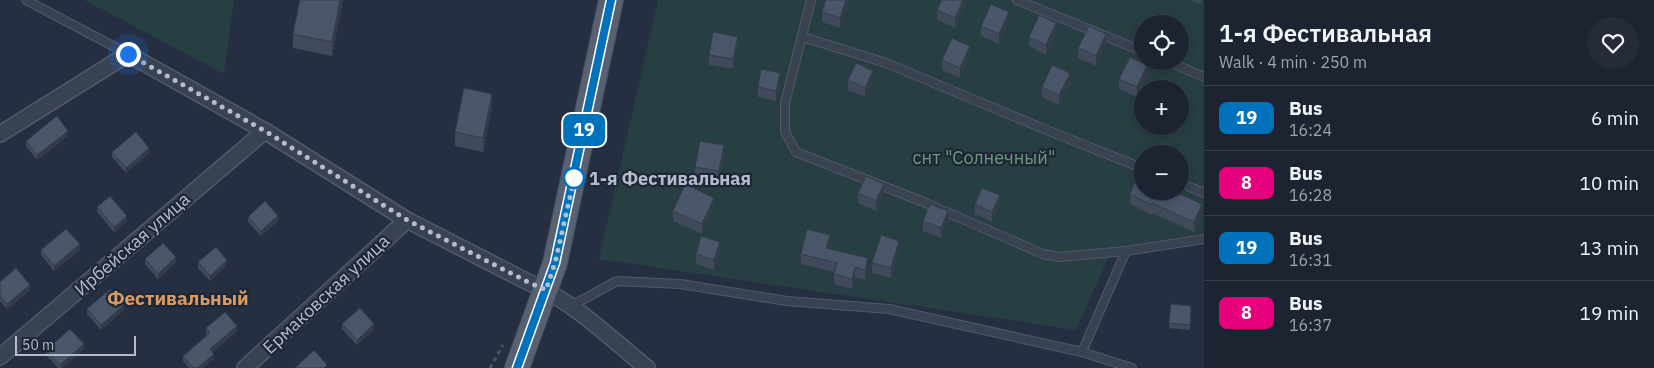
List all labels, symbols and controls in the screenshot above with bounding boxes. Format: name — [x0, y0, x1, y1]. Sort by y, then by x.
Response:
map controls — [1134, 15, 1189, 200]
button: locate — [1134, 15, 1189, 70]
text: 1-я Фестивальная — [1219, 17, 1432, 49]
button: heart — [1587, 17, 1639, 69]
your location — [116, 42, 141, 67]
text: Walk · 4 min · 250 m — [1219, 52, 1367, 72]
button: + — [1134, 80, 1189, 135]
text: Bus — [1289, 96, 1323, 120]
text: 19 — [1236, 106, 1257, 129]
text: 6 min — [1591, 106, 1639, 130]
line badge: 19 — [562, 114, 606, 146]
text: 19 — [573, 118, 595, 141]
text: 16:24 — [1289, 120, 1332, 140]
button: − — [1134, 145, 1189, 200]
park label: снт "Солнечный" — [913, 146, 1056, 169]
text: Bus — [1289, 161, 1323, 185]
marker: 1-я Фестивальная — [563, 167, 585, 189]
place label: 1-я Фестивальная — [589, 167, 751, 190]
text: 8 — [1241, 171, 1252, 194]
text: 10 min — [1580, 171, 1639, 195]
text: 16:28 — [1289, 185, 1332, 205]
street label: Ирбейская улица — [69, 187, 195, 301]
text: Bus — [1289, 226, 1323, 250]
street label: Ермаковская улица — [258, 229, 394, 359]
text: 19 — [1236, 236, 1257, 259]
text: 13 min — [1580, 236, 1639, 260]
text: 16:31 — [1289, 250, 1332, 270]
district label: Фестивальный — [107, 286, 249, 310]
text: Bus — [1289, 291, 1323, 315]
text: 8 — [1241, 301, 1252, 324]
text: 19 min — [1580, 301, 1639, 325]
text: 16:37 — [1289, 315, 1332, 335]
scale bar — [15, 333, 136, 356]
text: 50 m — [22, 336, 54, 354]

